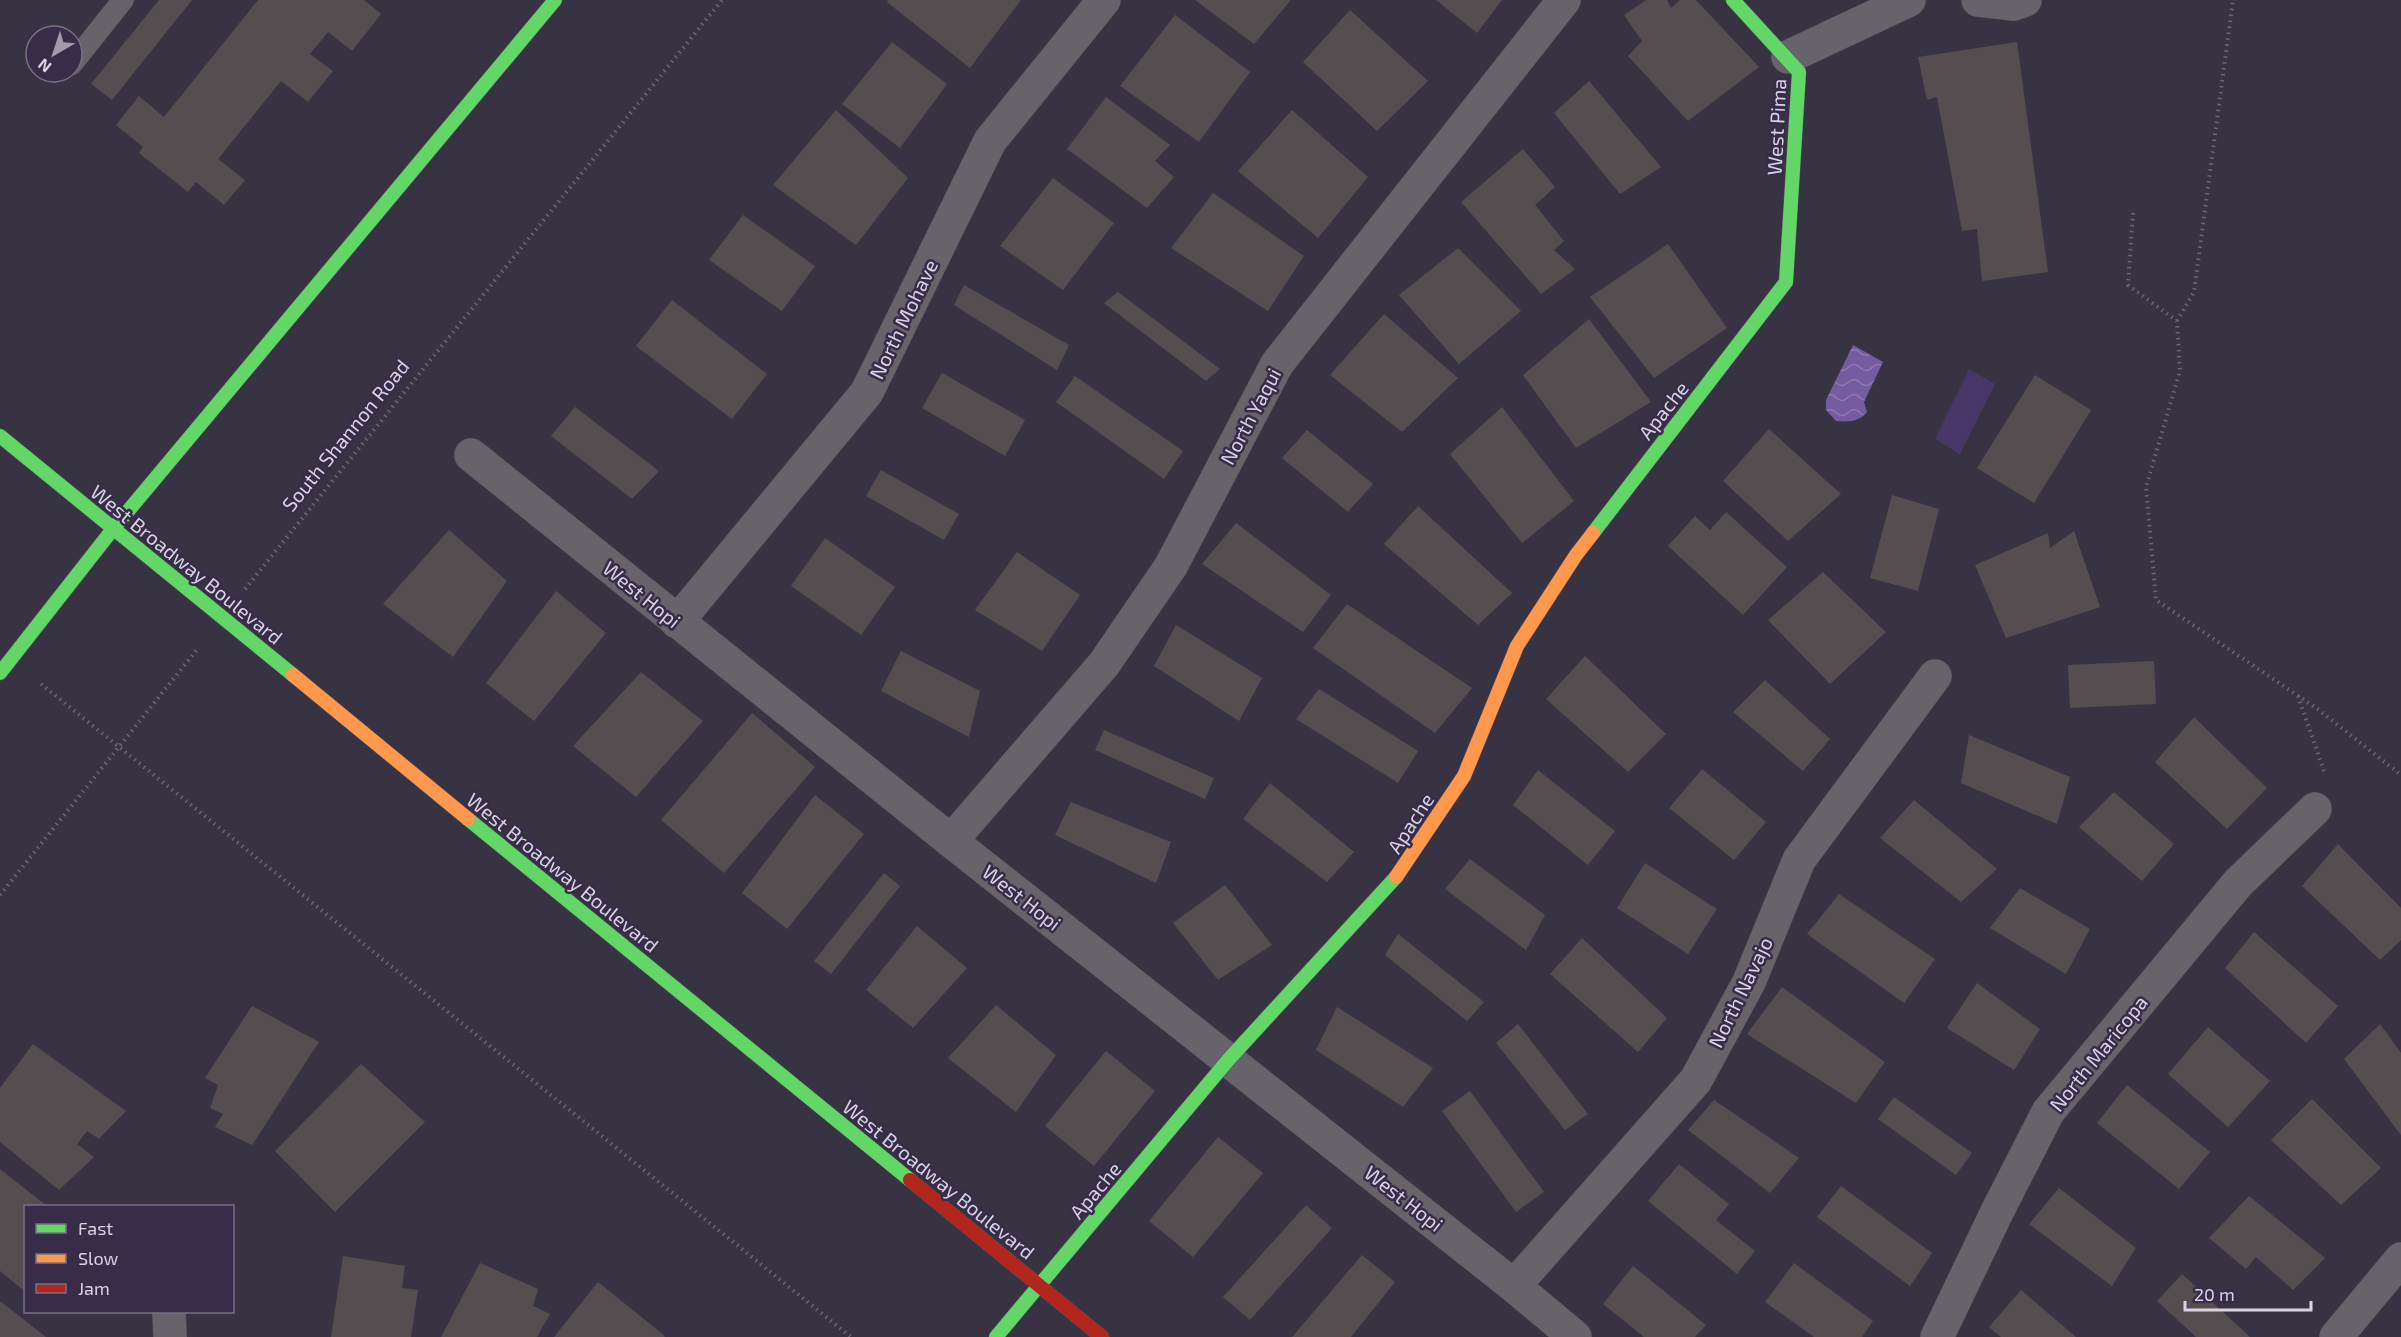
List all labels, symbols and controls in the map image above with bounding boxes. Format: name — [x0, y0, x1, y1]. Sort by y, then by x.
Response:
north arrow — [24, 24, 84, 84]
text: N — [34, 55, 55, 77]
street label: West Pima — [1761, 78, 1791, 176]
street label: North Mohave — [864, 255, 942, 383]
street label: South Shannon Road — [276, 354, 414, 516]
street label: North Yaqui — [1215, 364, 1285, 468]
street label: Apache — [1633, 376, 1693, 444]
street label: West Broadway Boulevard — [86, 479, 288, 649]
street label: West Hopi — [598, 555, 686, 633]
street label: West Broadway Boulevard — [462, 787, 664, 957]
street label: Apache — [1382, 788, 1438, 858]
street label: West Hopi — [978, 859, 1066, 935]
street label: North Navajo — [1703, 933, 1777, 1051]
street label: North Maricopa — [2044, 990, 2152, 1116]
street label: West Broadway Boulevard — [838, 1094, 1040, 1264]
street label: Apache — [1064, 1157, 1126, 1223]
street label: West Hopi — [1360, 1160, 1448, 1236]
legend — [24, 1205, 234, 1313]
text: Fast — [78, 1217, 113, 1239]
text: Slow — [78, 1247, 119, 1269]
scale bar — [2185, 1274, 2311, 1312]
text: Jam — [78, 1277, 110, 1299]
text: 20 m — [2194, 1283, 2235, 1305]

